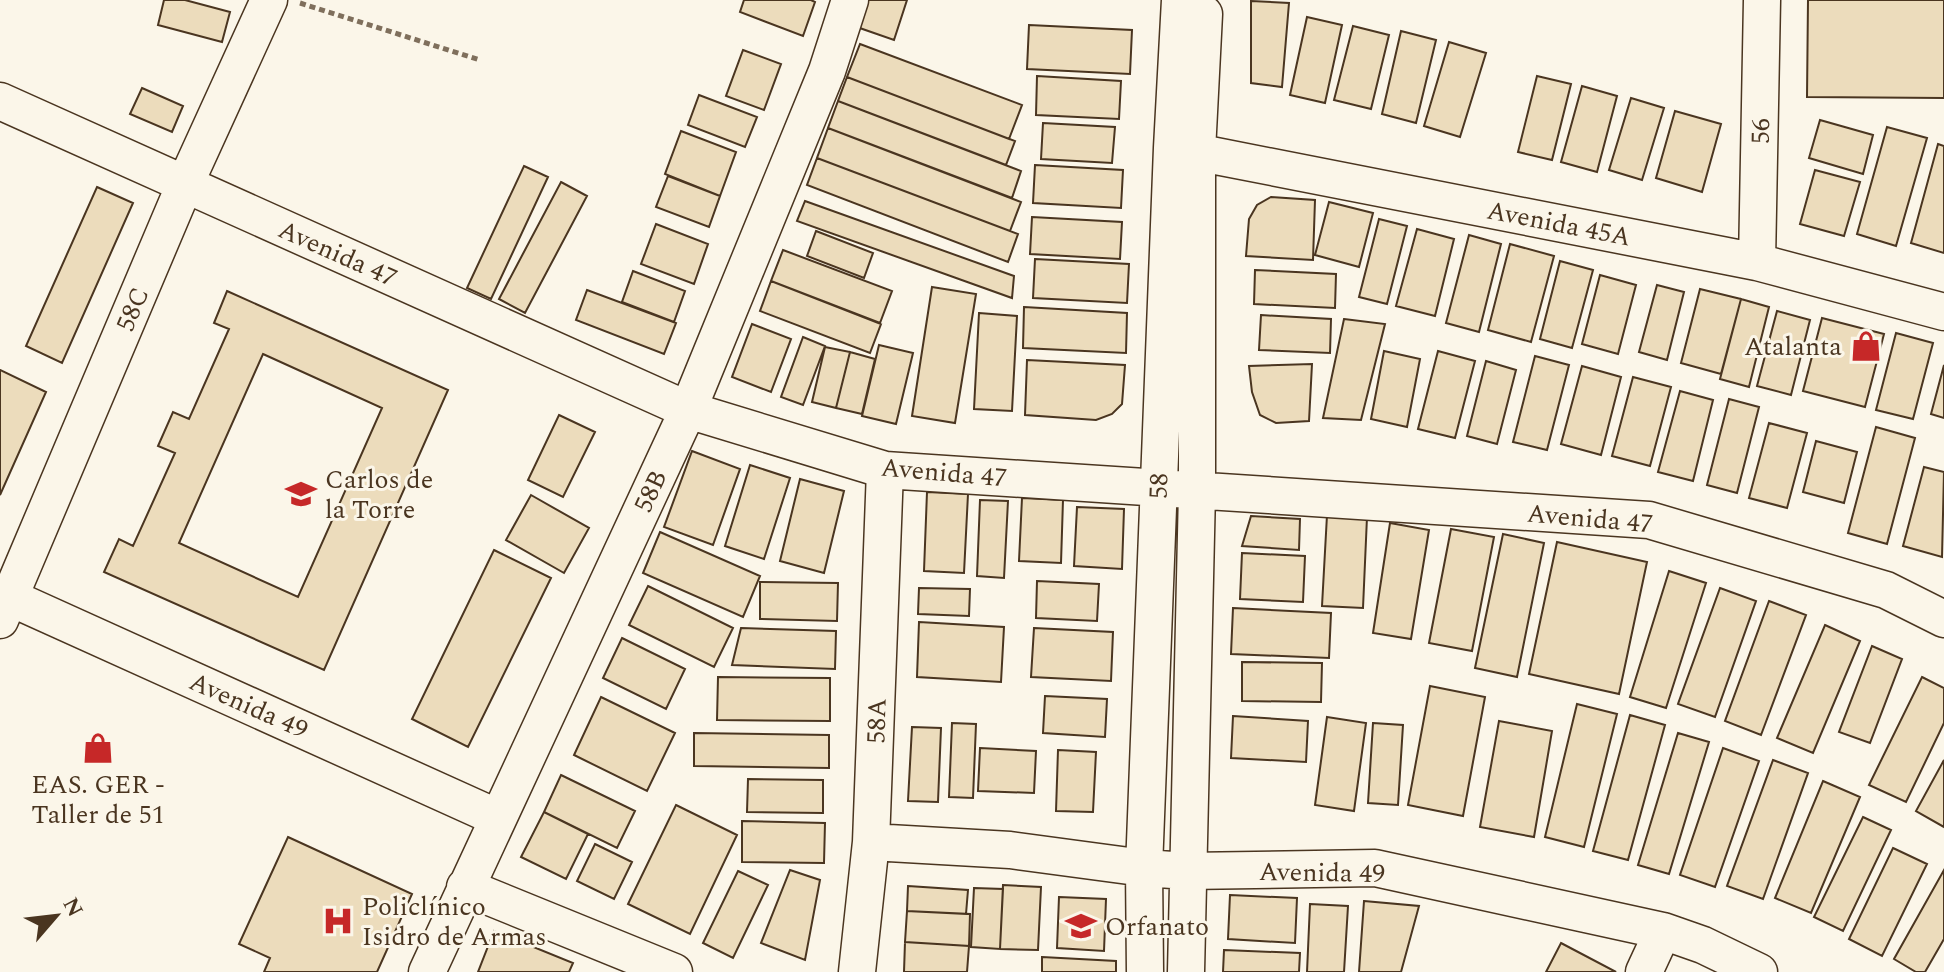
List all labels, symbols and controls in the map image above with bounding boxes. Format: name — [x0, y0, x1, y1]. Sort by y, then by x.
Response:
street label: 56 — [1741, 118, 1781, 144]
street label: Avenida 45A — [1483, 190, 1634, 258]
street label: Avenida 47 — [272, 210, 403, 298]
street label: 58C — [106, 281, 160, 338]
place label: Atalanta — [1744, 327, 1842, 367]
shop icon: Atalanta — [1849, 329, 1883, 363]
street label: Avenida 47 — [879, 448, 1009, 498]
place label: Carlos de la Torre — [325, 460, 433, 530]
street label: 58B — [624, 463, 678, 519]
street label: 58 — [1139, 472, 1179, 500]
school or university icon: Carlos de la Torre — [284, 477, 318, 511]
street label: Avenida 47 — [1525, 494, 1655, 544]
street label: Avenida 49 — [183, 662, 314, 750]
street label: 58A — [856, 698, 898, 744]
shop icon: EAS. GER - Taller de 51 — [81, 731, 115, 765]
place label: EAS. GER - Taller de 51 — [31, 765, 165, 835]
street label: Avenida 49 — [1258, 852, 1386, 894]
north arrow — [16, 876, 96, 956]
place label: Policlínico Isidro de Armas — [362, 887, 547, 957]
text: N — [54, 892, 91, 923]
hospital icon: Policlínico Isidro de Armas — [321, 904, 355, 938]
place label: Orfanato — [1105, 907, 1209, 947]
school or university icon: Orfanato — [1064, 909, 1098, 943]

